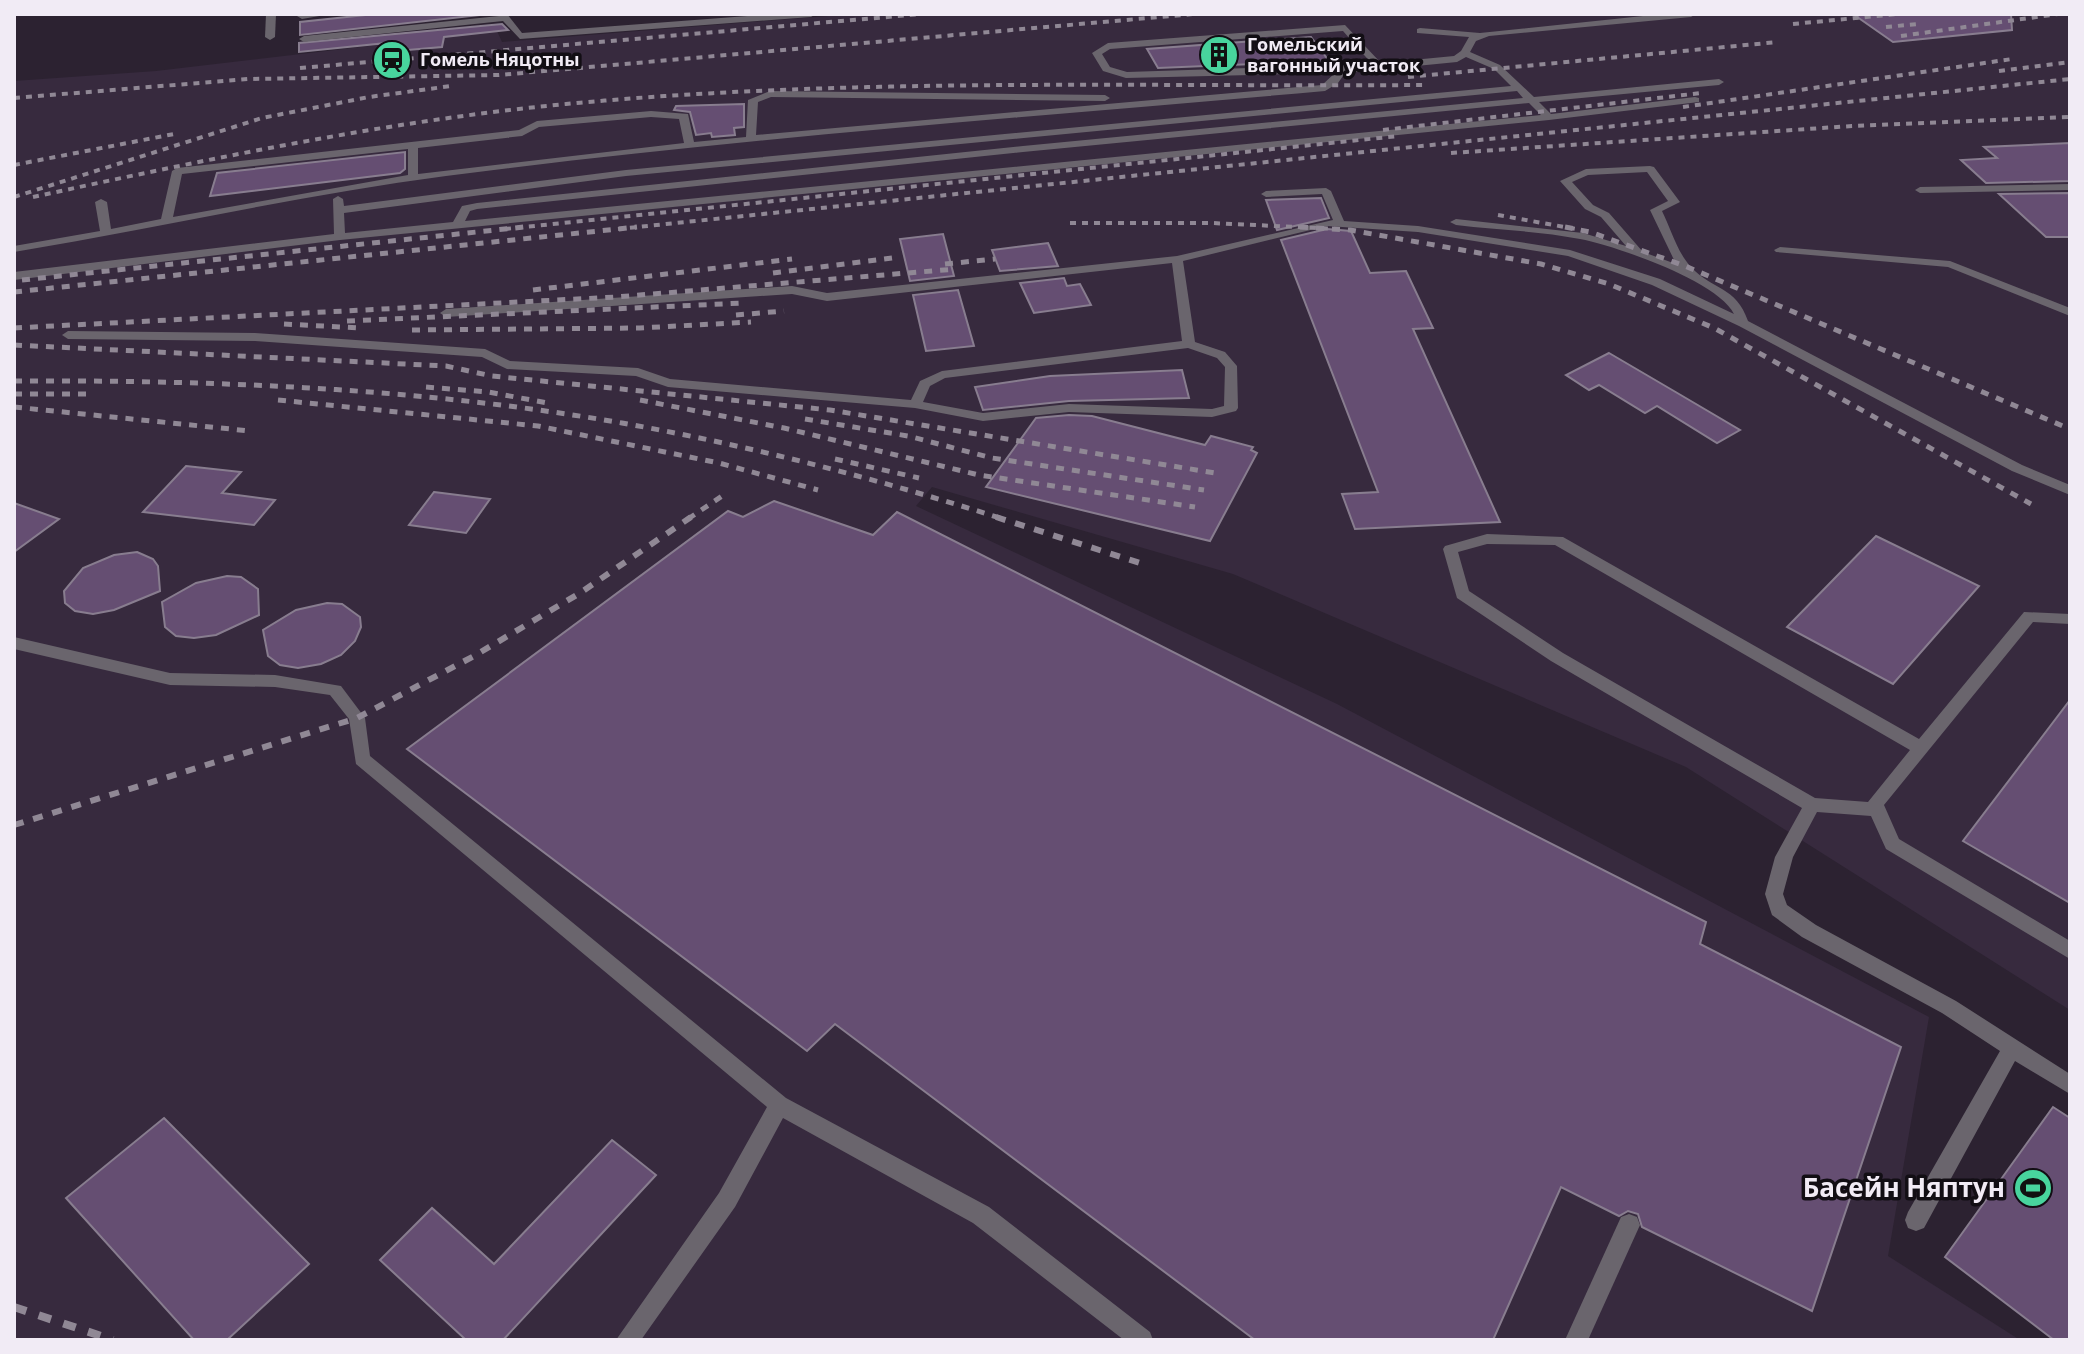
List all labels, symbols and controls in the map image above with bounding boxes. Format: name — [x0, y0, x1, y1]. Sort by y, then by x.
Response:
place label: Гомельский вагонный участок — [1247, 32, 1421, 77]
building icon: Гомельский вагонный участок — [1198, 34, 1240, 76]
station icon: Гомель Няцотны — [371, 39, 413, 81]
place label: Гомель Няцотны — [420, 47, 580, 71]
sports icon: Басейн Няптун — [2012, 1167, 2054, 1209]
place label: Басейн Няптун — [1803, 1169, 2005, 1205]

